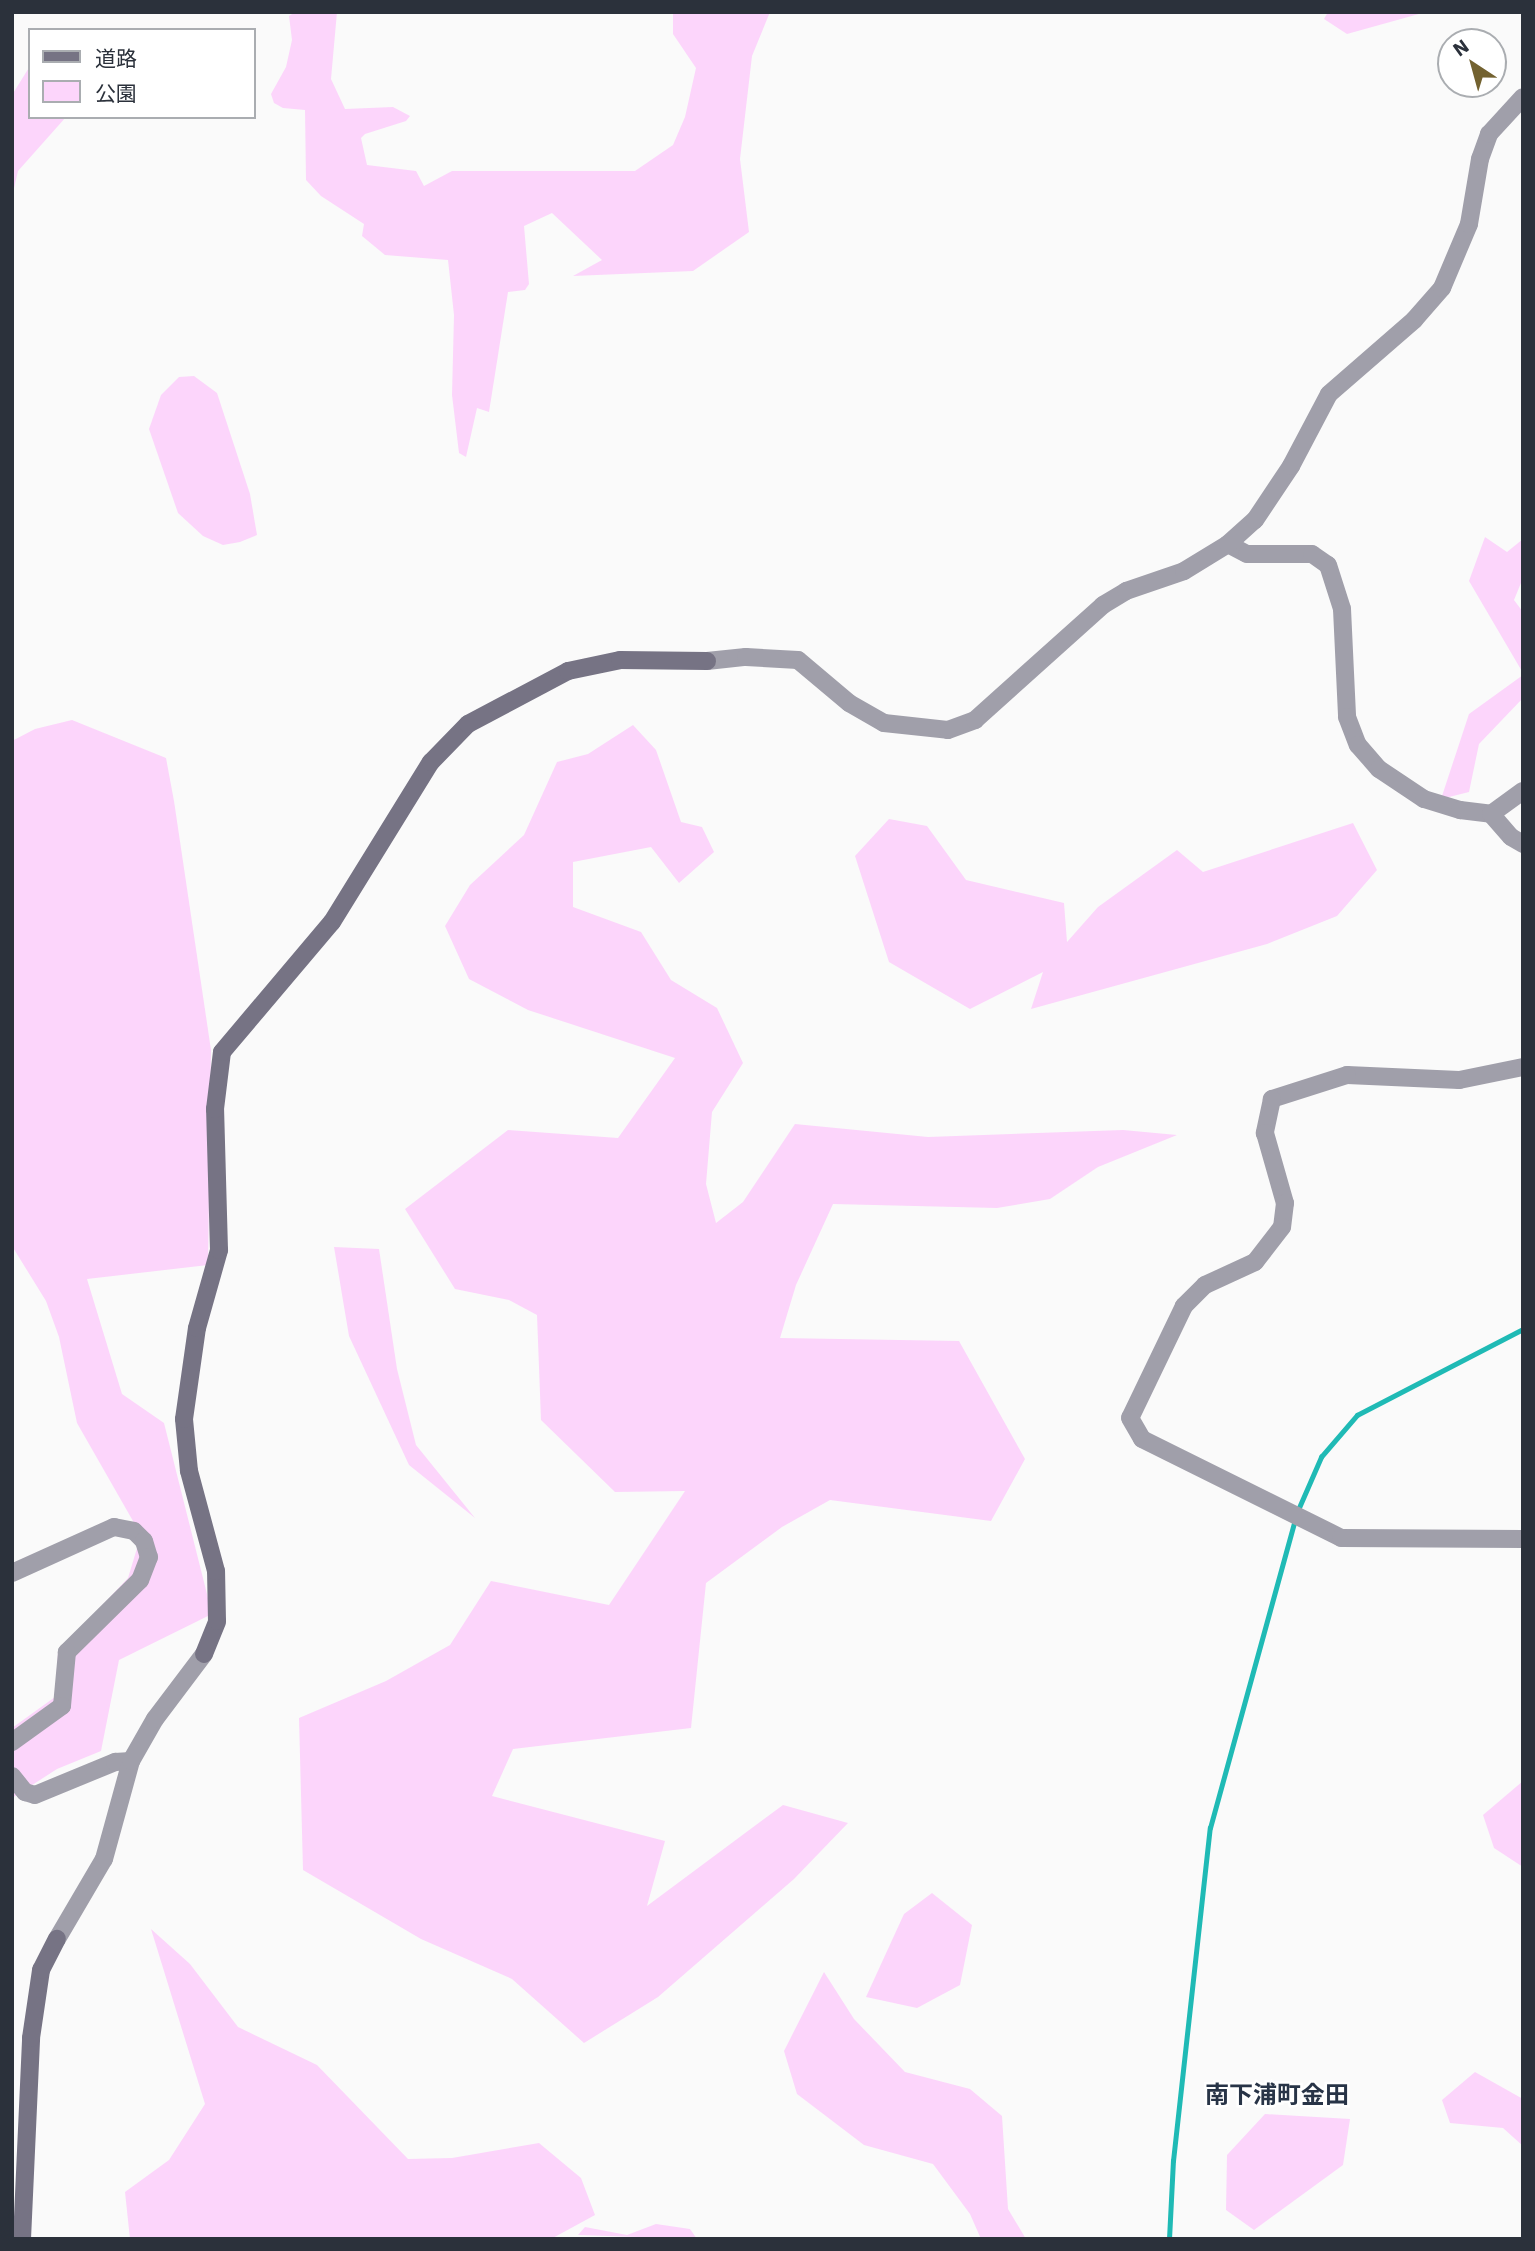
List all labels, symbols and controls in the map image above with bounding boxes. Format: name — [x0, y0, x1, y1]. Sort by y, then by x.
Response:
legend — [28, 28, 256, 119]
north arrow — [1437, 28, 1507, 98]
text: N — [1448, 34, 1473, 61]
text: 道路 — [95, 44, 137, 72]
text: 公園 — [95, 79, 137, 107]
district label: 南下浦町金田 — [1205, 2081, 1349, 2109]

